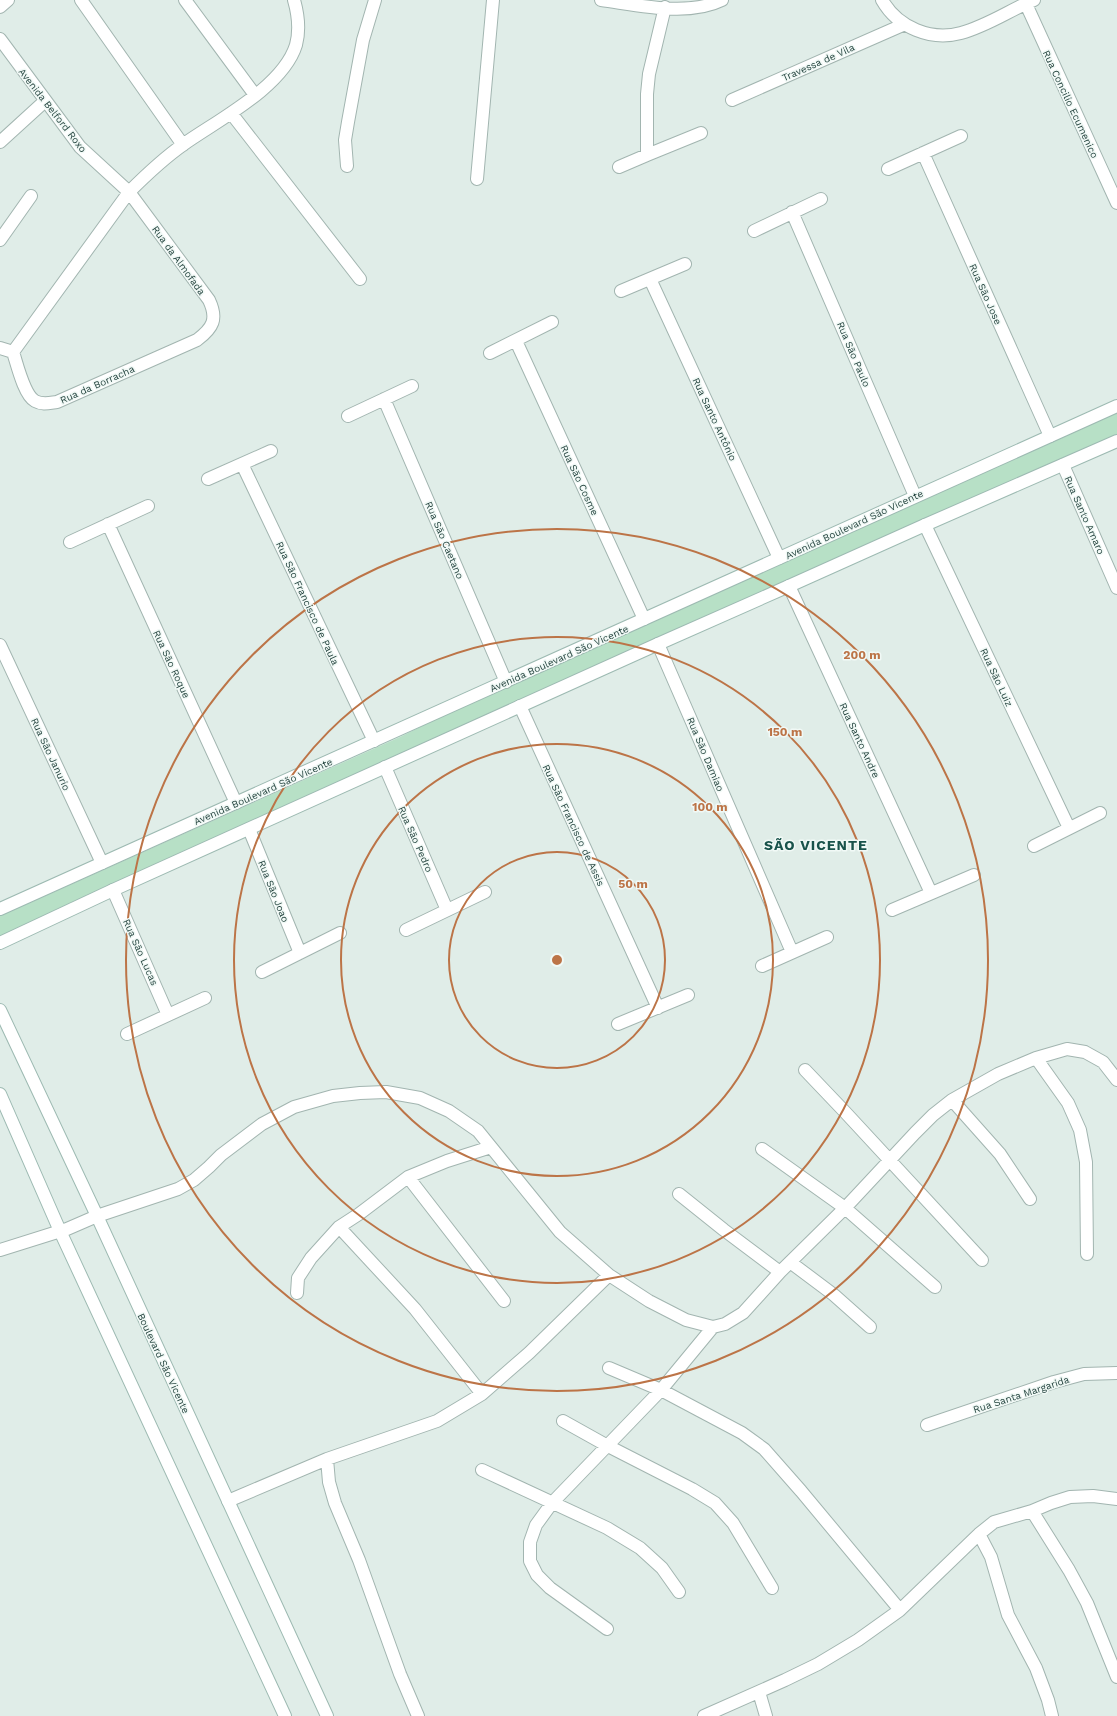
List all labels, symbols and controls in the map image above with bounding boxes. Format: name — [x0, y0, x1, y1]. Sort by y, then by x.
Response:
street label: Travessa de Vila — [780, 41, 856, 83]
street label: Rua Concilio Ecumenico — [1041, 49, 1100, 160]
street label: Avenida Belford Roxo — [16, 66, 89, 154]
street label: Rua da Almofada — [150, 224, 208, 297]
street label: Rua Sāo Jose — [967, 262, 1004, 326]
street label: Rua Sāo Paulo — [835, 320, 872, 389]
street label: Rua da Borracha — [58, 363, 136, 406]
street label: Rua Santo Antônio — [690, 376, 739, 463]
street label: Rua Sāo Cosme — [558, 443, 601, 517]
street label: Rua Santo Amaro — [1062, 474, 1107, 556]
street label: Avenida Boulevard São Vicente — [784, 488, 925, 561]
street label: Rua Sāo Caetano — [423, 500, 466, 581]
street label: Rua Sāo Francisco de Paula — [274, 540, 341, 667]
street label: Avenida Boulevard São Vicente — [488, 623, 630, 694]
street label: Rua Sāo Roque — [151, 629, 192, 700]
street label: Rua Sāo Luiz — [978, 646, 1015, 708]
text: 200 m — [843, 648, 881, 662]
street label: Rua Santo Andre — [837, 701, 882, 780]
street label: Rua Sāo Damiao — [685, 715, 726, 793]
street label: Rua Sāo Janurio — [29, 716, 72, 792]
text: 150 m — [768, 725, 802, 739]
street label: Avenida Boulevard São Vicente — [192, 756, 334, 827]
street label: Rua Sāo Francisco de Assis — [540, 763, 607, 888]
text: 100 m — [692, 800, 728, 814]
street label: Rua Sāo Pedro — [396, 805, 435, 874]
district label: SÃO VICENTE — [764, 837, 868, 853]
street label: Rua Sāo Joao — [256, 859, 291, 924]
text: 50 m — [618, 877, 648, 891]
street label: Rua Sāo Lucas — [121, 917, 160, 987]
centre of rings — [550, 953, 564, 967]
street label: Boulevard São Vicente — [135, 1311, 192, 1415]
street label: Rua Santa Margarida — [972, 1374, 1071, 1415]

